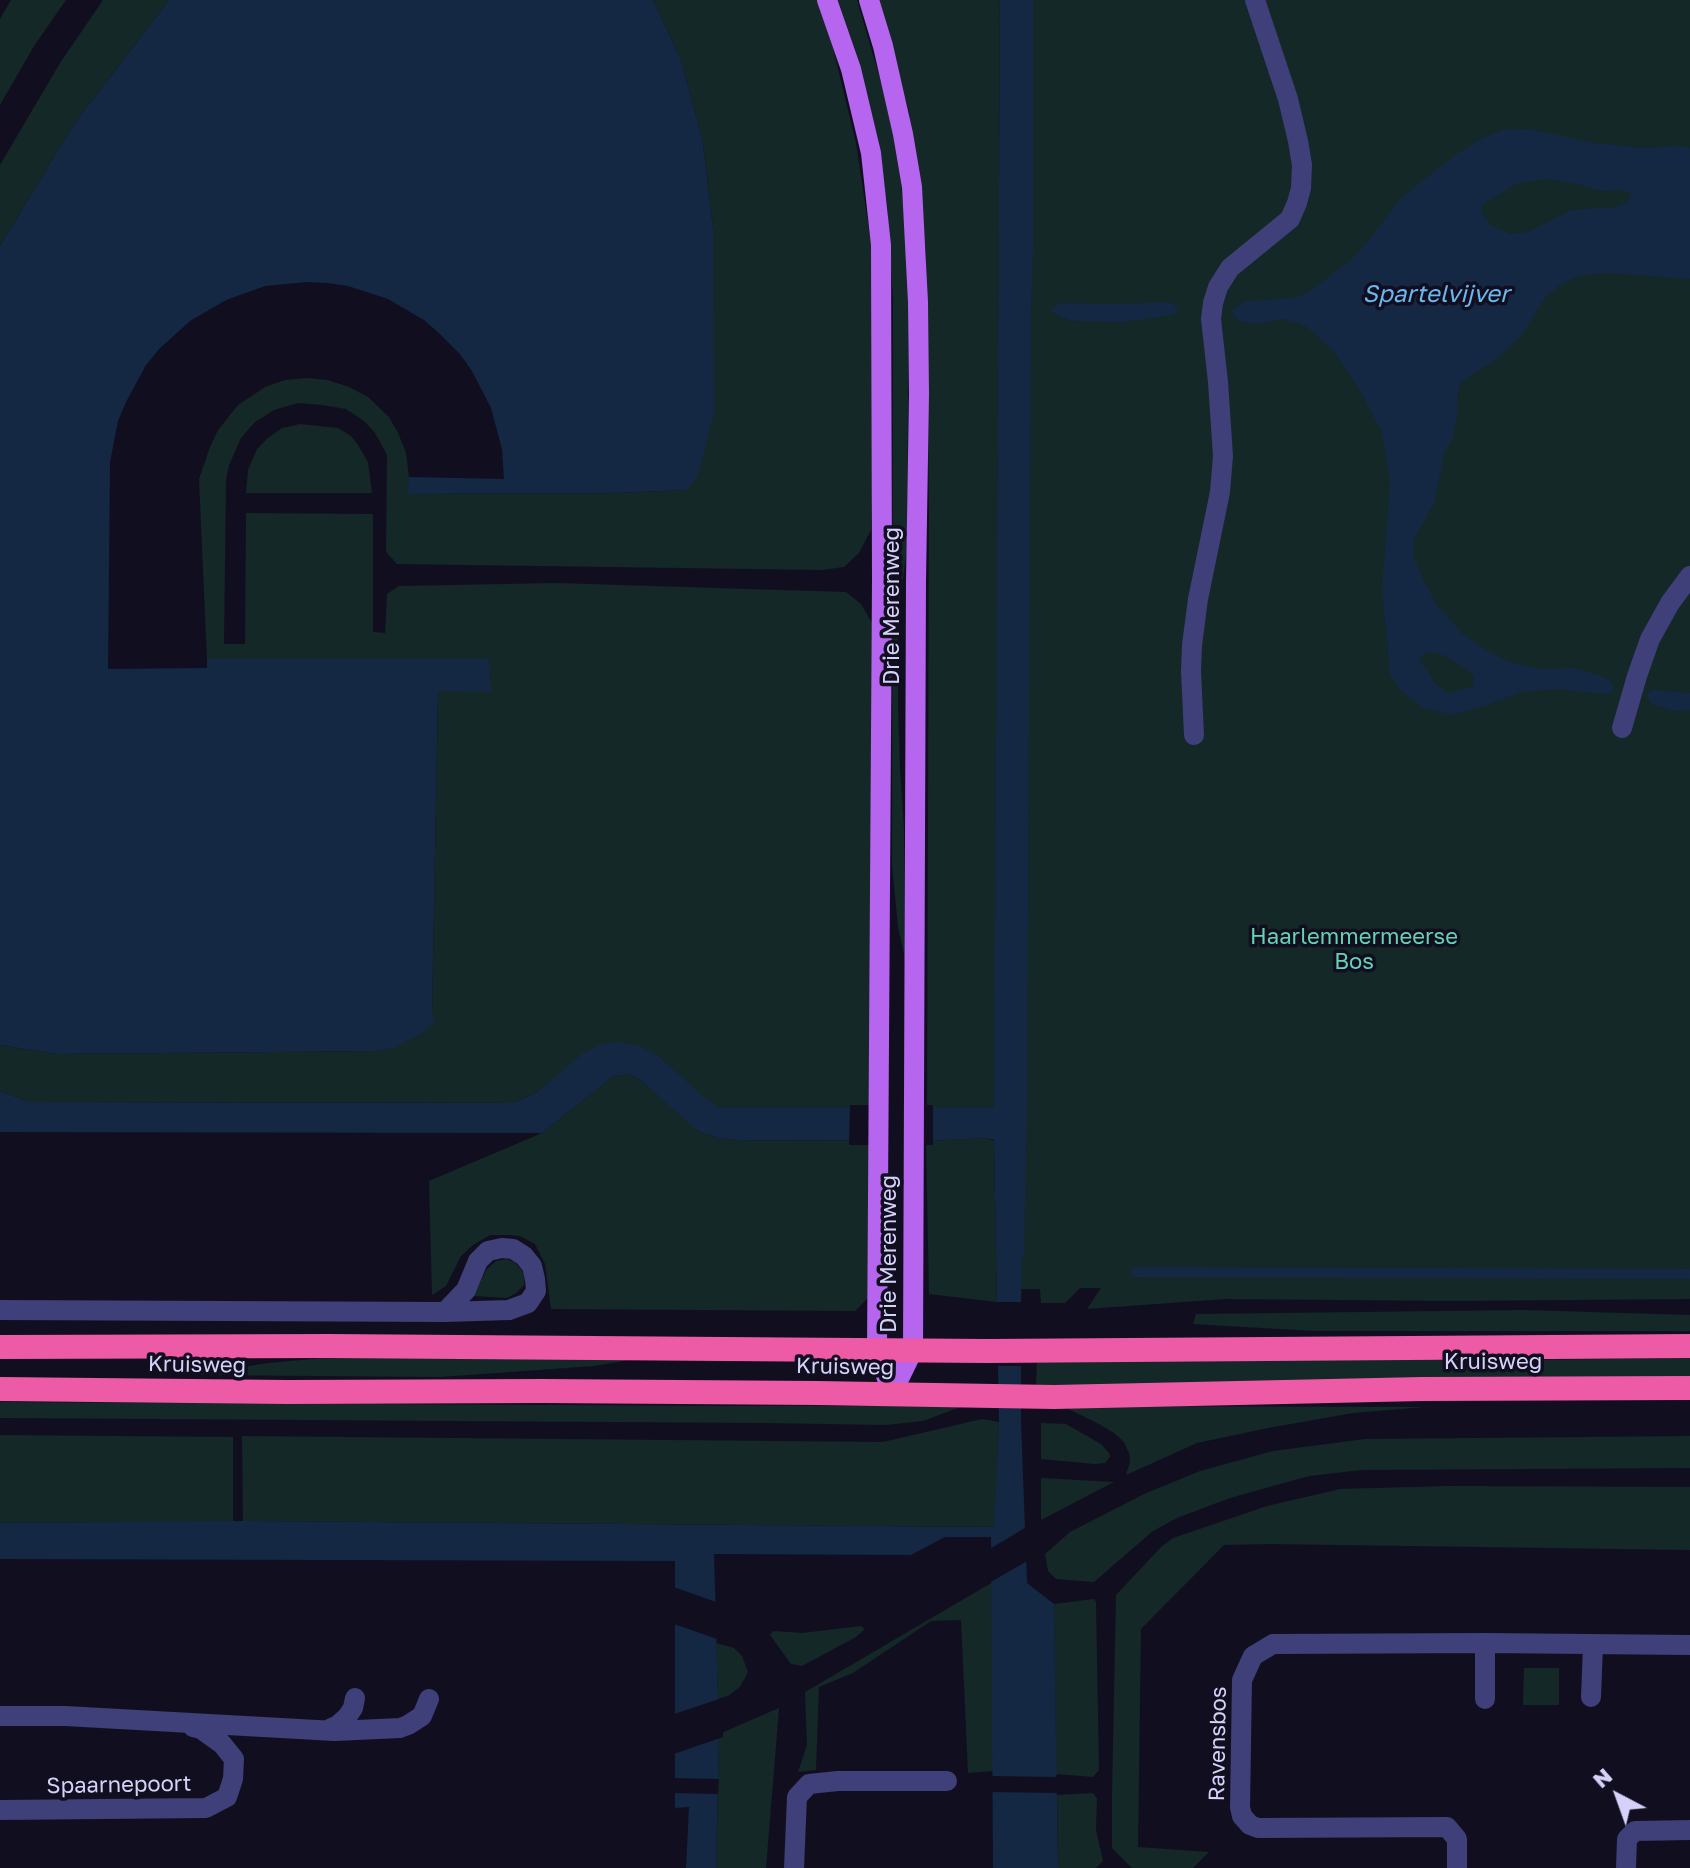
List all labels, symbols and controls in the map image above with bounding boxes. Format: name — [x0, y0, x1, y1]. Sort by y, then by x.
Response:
water label: Spartelvijver — [1363, 280, 1509, 308]
street label: Drie Merenweg — [879, 527, 905, 685]
park label: Haarlemmermeerse Bos — [1250, 924, 1458, 976]
street label: Drie Merenweg — [876, 1175, 902, 1333]
street label: Kruisweg — [1444, 1349, 1542, 1375]
street label: Kruisweg — [148, 1351, 246, 1379]
street label: Kruisweg — [796, 1353, 894, 1381]
street label: Ravensbos — [1204, 1686, 1232, 1802]
north arrow — [1578, 1756, 1658, 1836]
text: N — [1587, 1762, 1617, 1793]
street label: Spaarnepoort — [46, 1771, 192, 1799]

